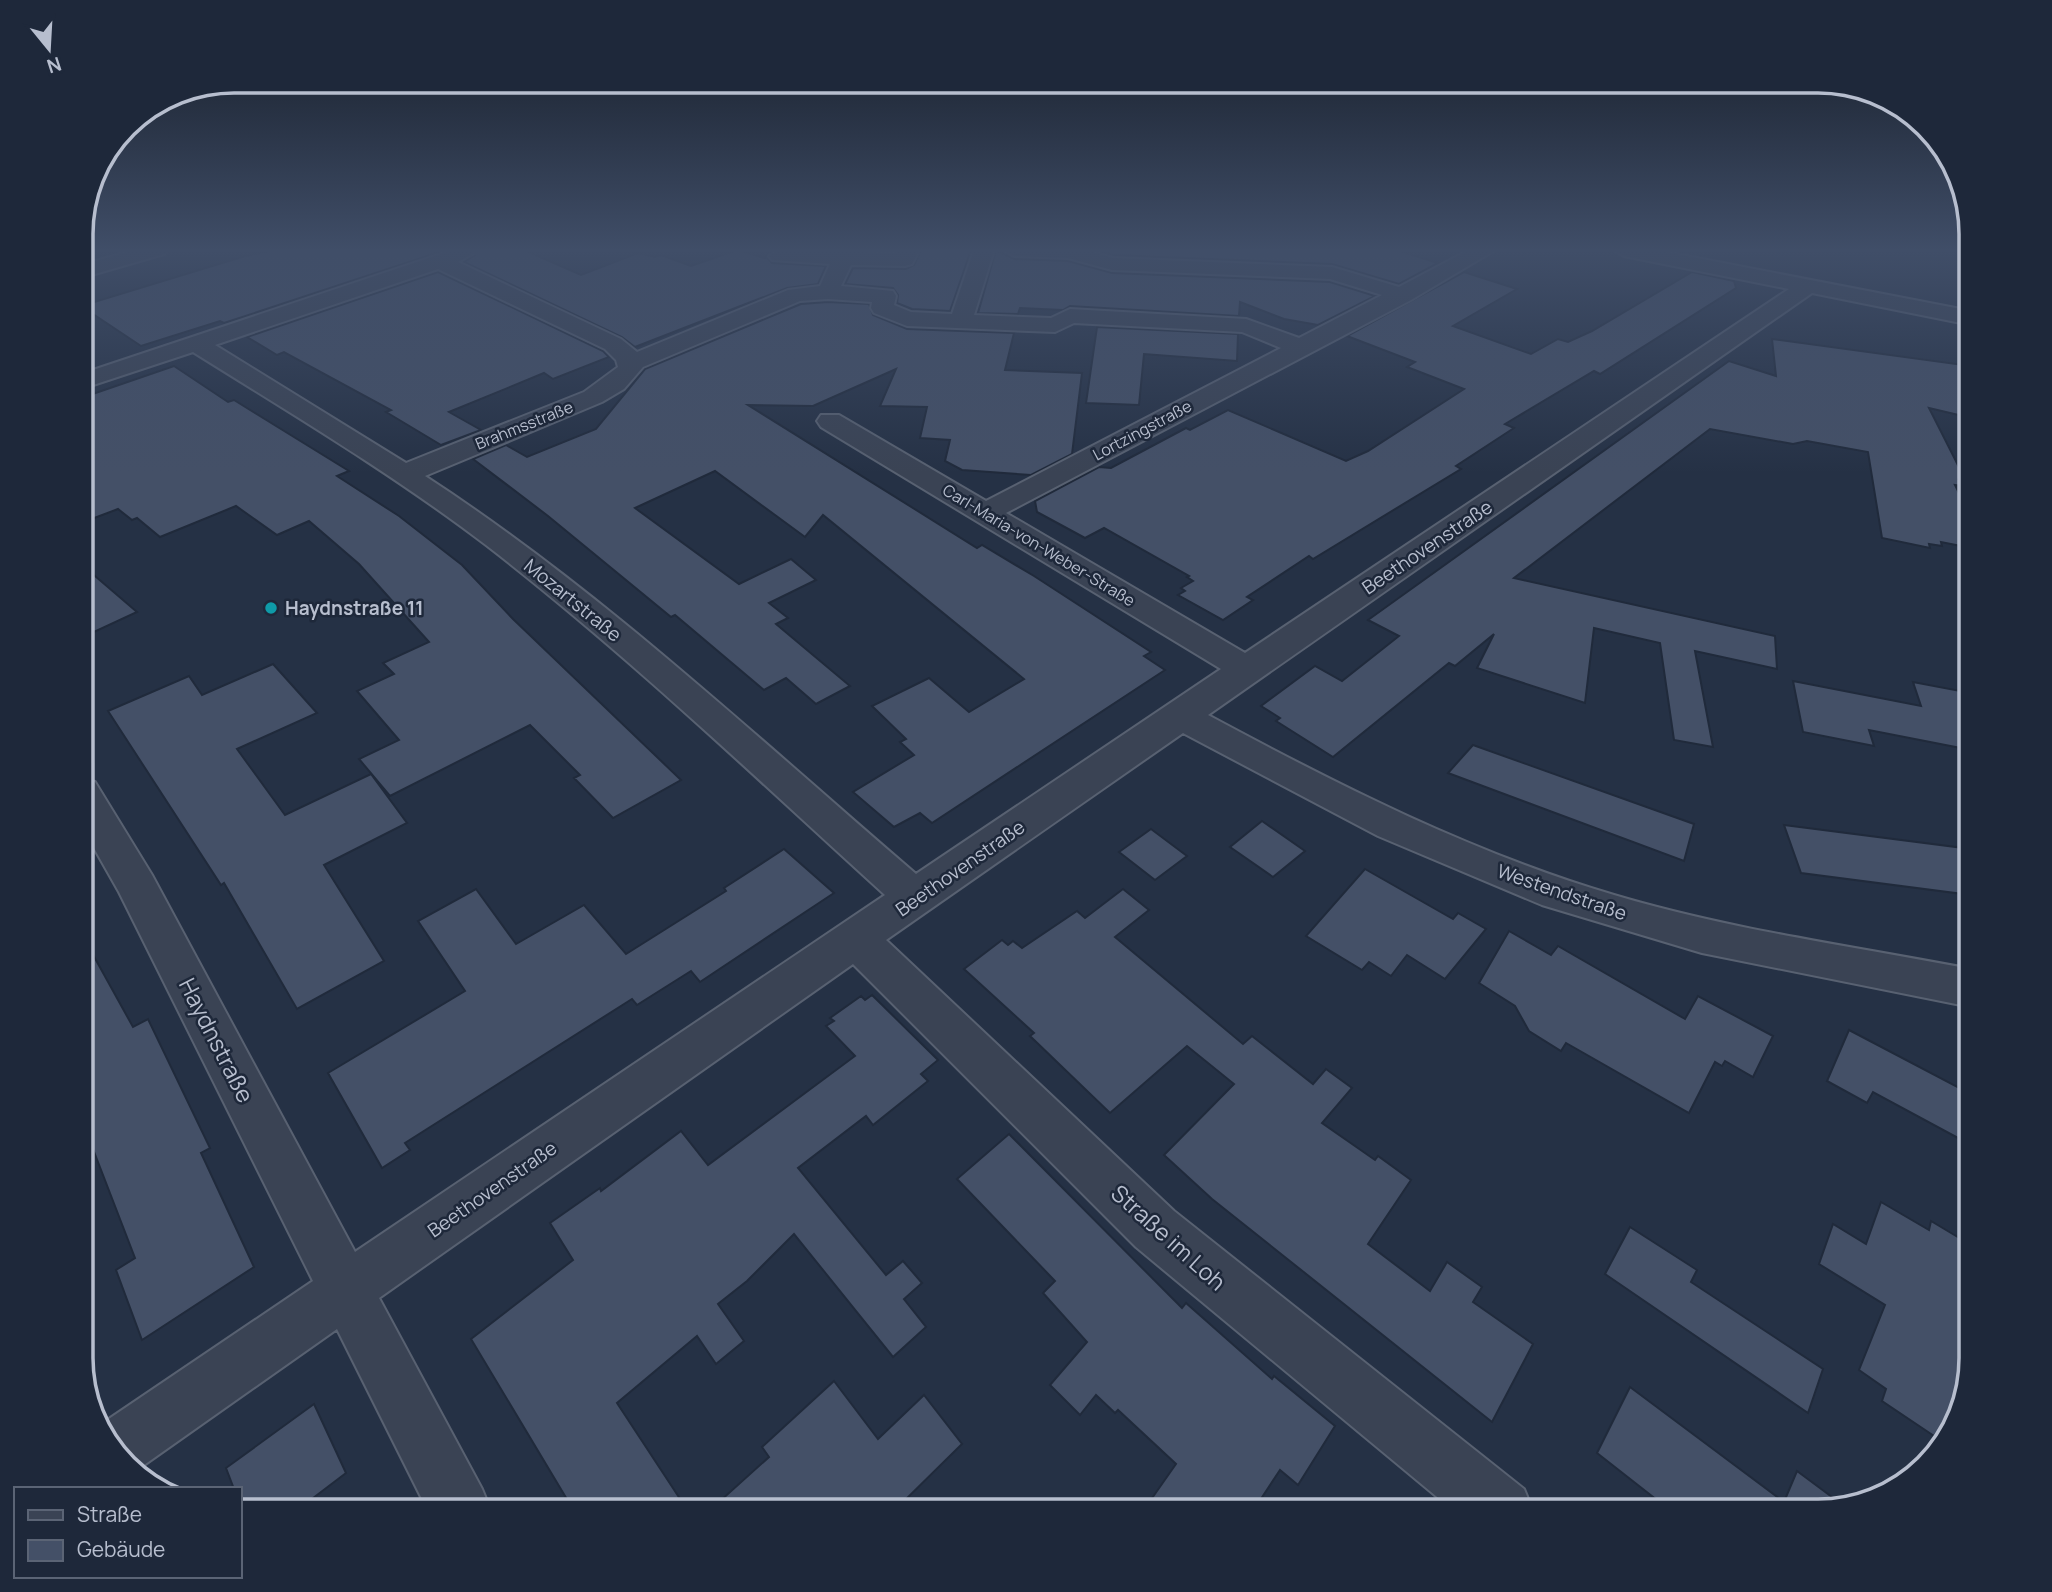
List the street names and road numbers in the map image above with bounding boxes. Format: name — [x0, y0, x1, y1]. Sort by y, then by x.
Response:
street label: Brahmsstraße — [472, 395, 576, 455]
street label: Lortzingstraße — [1089, 395, 1195, 465]
street label: Carl-Maria-von-Weber-Straße — [939, 479, 1139, 611]
street label: Beethovenstraße — [1357, 494, 1497, 600]
street label: Mozartstraße — [519, 553, 627, 647]
street label: Beethovenstraße — [890, 814, 1030, 922]
street label: Westendstraße — [1494, 858, 1630, 926]
street label: Haydnstraße — [172, 972, 262, 1108]
street label: Beethovenstraße — [422, 1135, 562, 1243]
street label: Straße im Loh — [1105, 1177, 1233, 1297]

